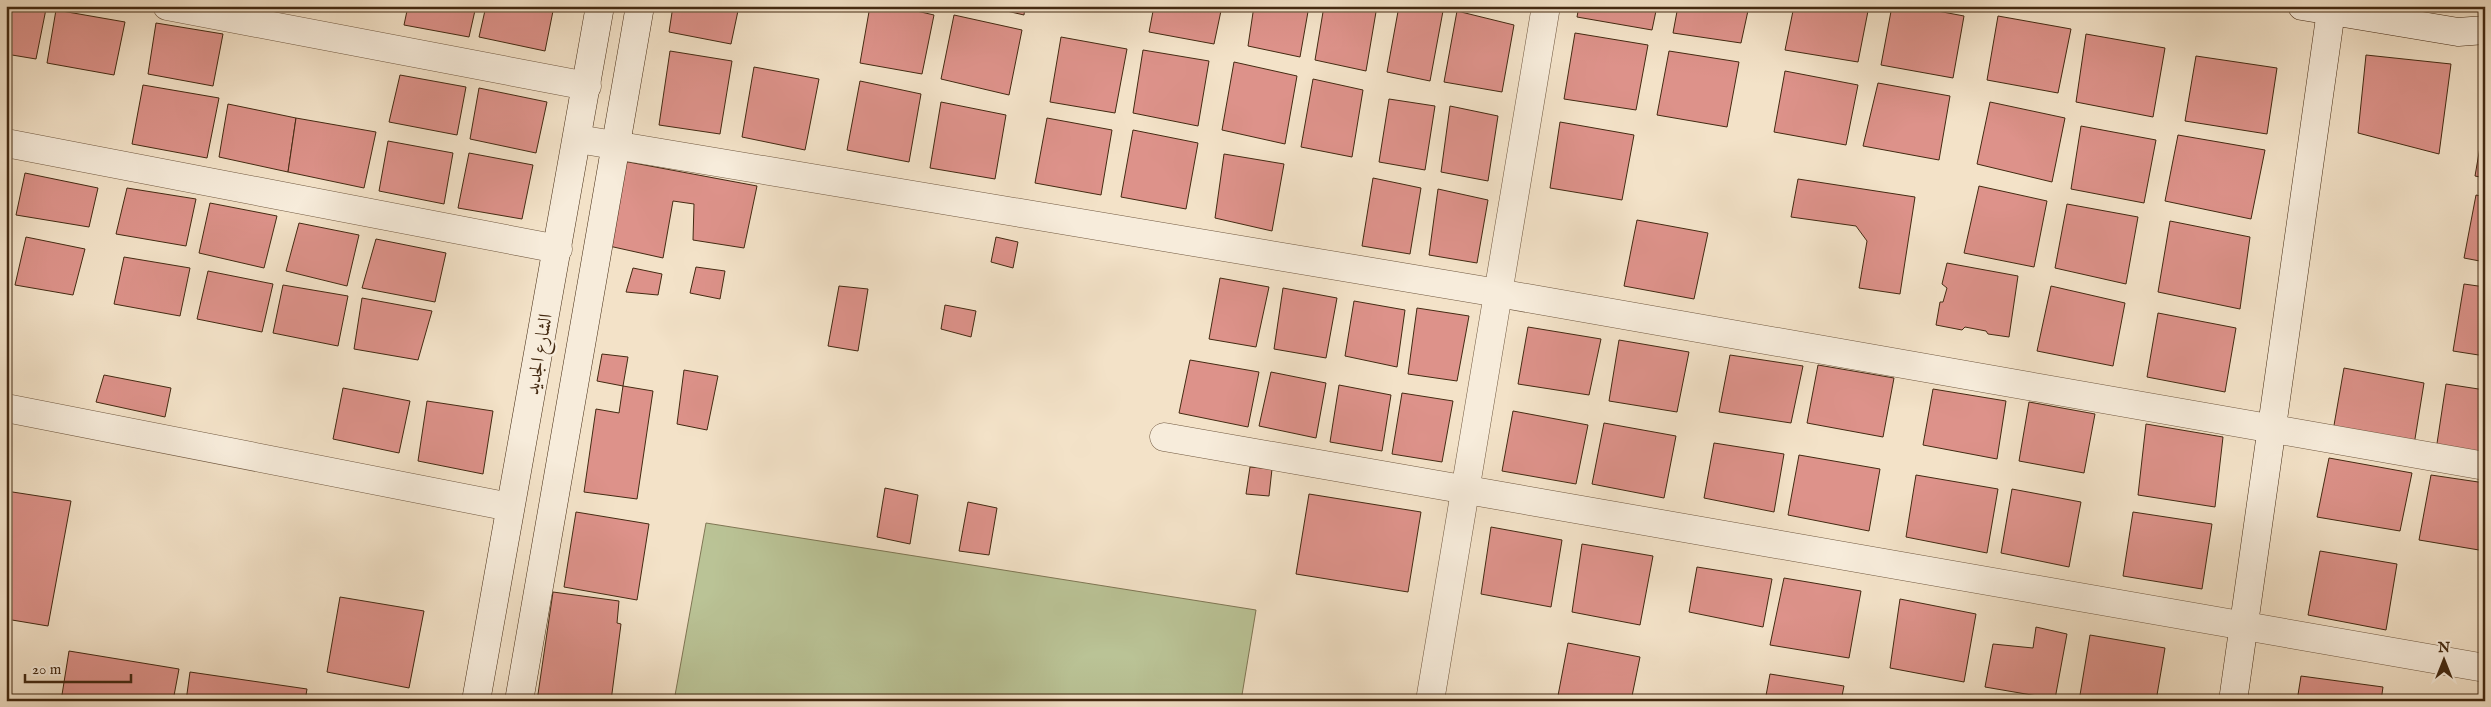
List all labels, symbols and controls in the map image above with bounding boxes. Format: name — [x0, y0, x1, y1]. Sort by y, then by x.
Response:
street label: الشارع الجديد — [521, 312, 561, 397]
north arrow — [2418, 634, 2468, 684]
text: N — [2437, 639, 2450, 657]
scale bar — [25, 652, 131, 684]
text: 20 m — [32, 660, 62, 679]

